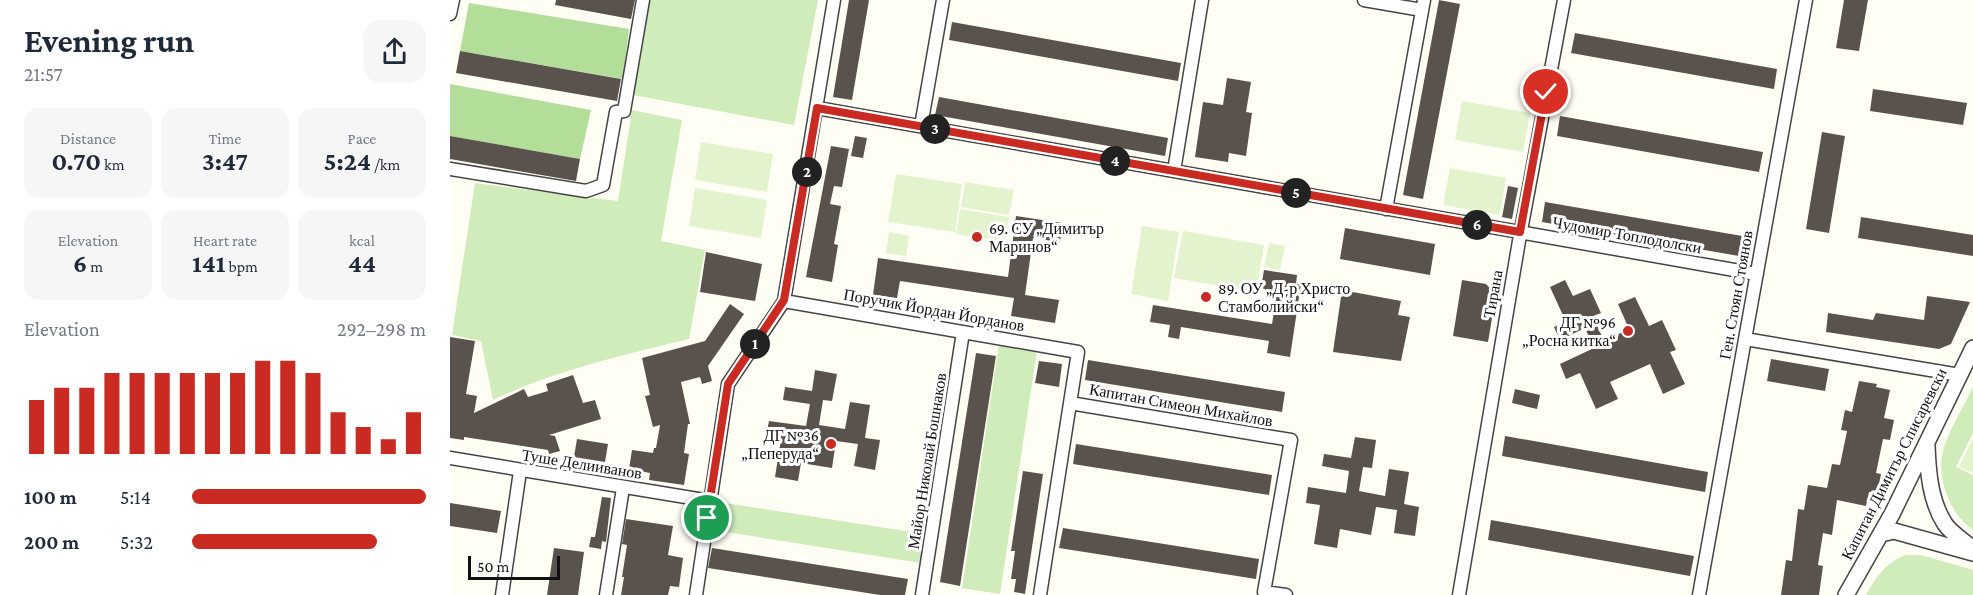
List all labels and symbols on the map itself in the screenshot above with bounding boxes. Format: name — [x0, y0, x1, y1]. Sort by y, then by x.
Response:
pin — [1520, 66, 1571, 117]
pin: 3 — [920, 114, 950, 144]
pin: 4 — [1100, 146, 1130, 176]
pin: 2 — [792, 157, 822, 187]
pin: 5 — [1281, 178, 1311, 208]
pin: 6 — [1462, 210, 1492, 240]
street label: Чудомир Топлодолски — [1551, 214, 1703, 258]
place label: 69. СУ „Димитър Маринов“ — [989, 220, 1104, 256]
street label: Ген. Стоян Стоянов — [1716, 229, 1756, 361]
marker: 69. СУ „Димитър Маринов“ — [970, 230, 984, 244]
street label: Тирана — [1480, 269, 1507, 320]
place label: 89. ОУ „Д-р Христо Стамболийски“ — [1218, 280, 1350, 315]
street label: Поручик Йордан Йорданов — [842, 285, 1026, 335]
marker: 89. ОУ „Д-р Христо Стамболийски“ — [1199, 290, 1213, 304]
place label: ДГ №96 „Росна китка“ — [1522, 314, 1616, 349]
marker: ДГ №96 „Росна китка“ — [1621, 324, 1635, 338]
pin: 1 — [740, 329, 770, 359]
street label: Капитан Димитър Списаревски — [1838, 365, 1951, 563]
street label: Майор Николай Бошнаков — [905, 371, 950, 550]
street label: Капитан Симеон Михайлов — [1088, 380, 1275, 430]
place label: ДГ №36 „Пеперуда“ — [741, 427, 819, 463]
marker: ДГ №36 „Пеперуда“ — [824, 437, 838, 451]
street label: Туше Делииванов — [521, 446, 644, 483]
pin — [681, 492, 732, 543]
scale bar — [468, 553, 560, 580]

